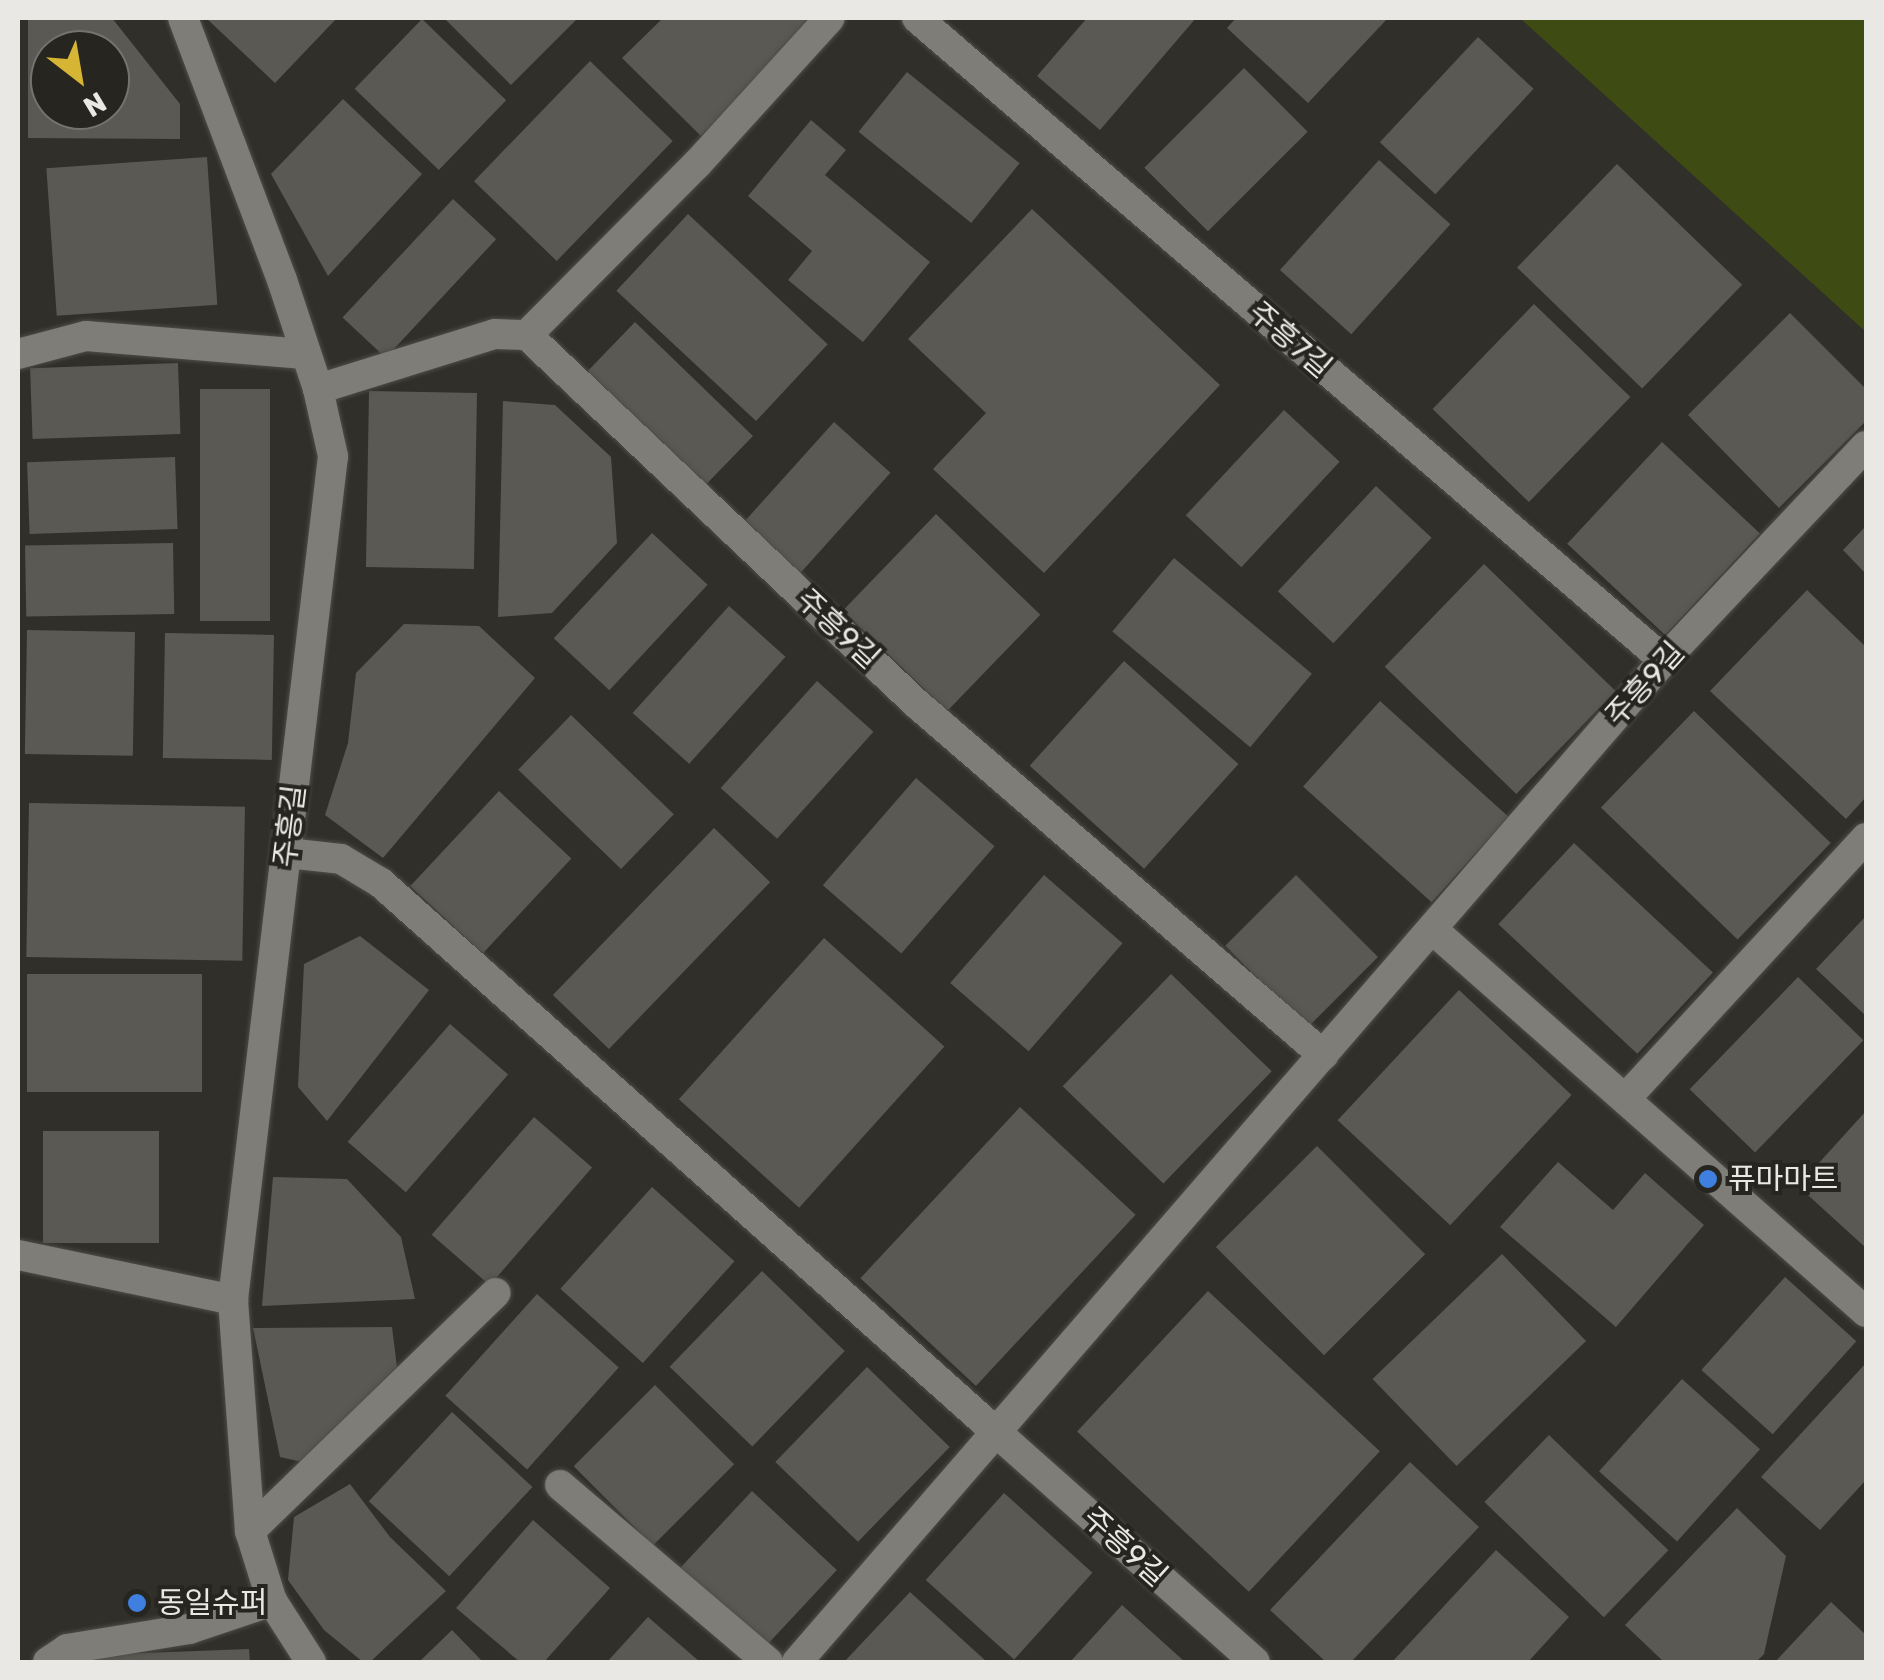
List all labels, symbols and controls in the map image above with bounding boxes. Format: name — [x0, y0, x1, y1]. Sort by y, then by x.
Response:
north arrow — [30, 30, 130, 130]
text: N — [78, 85, 112, 124]
street label: 주흥7길 — [1241, 294, 1339, 386]
street label: 주흥9길 — [789, 582, 887, 676]
street label: 주흥9길 — [1598, 635, 1692, 733]
street label: 주흥길 — [267, 783, 313, 869]
place label: 퓨마마트 — [1728, 1161, 1838, 1197]
marker: 퓨마마트 — [1697, 1168, 1719, 1190]
street label: 주흥9길 — [1076, 1500, 1174, 1594]
place label: 동일슈퍼 — [157, 1585, 267, 1621]
marker: 동일슈퍼 — [126, 1592, 148, 1614]

